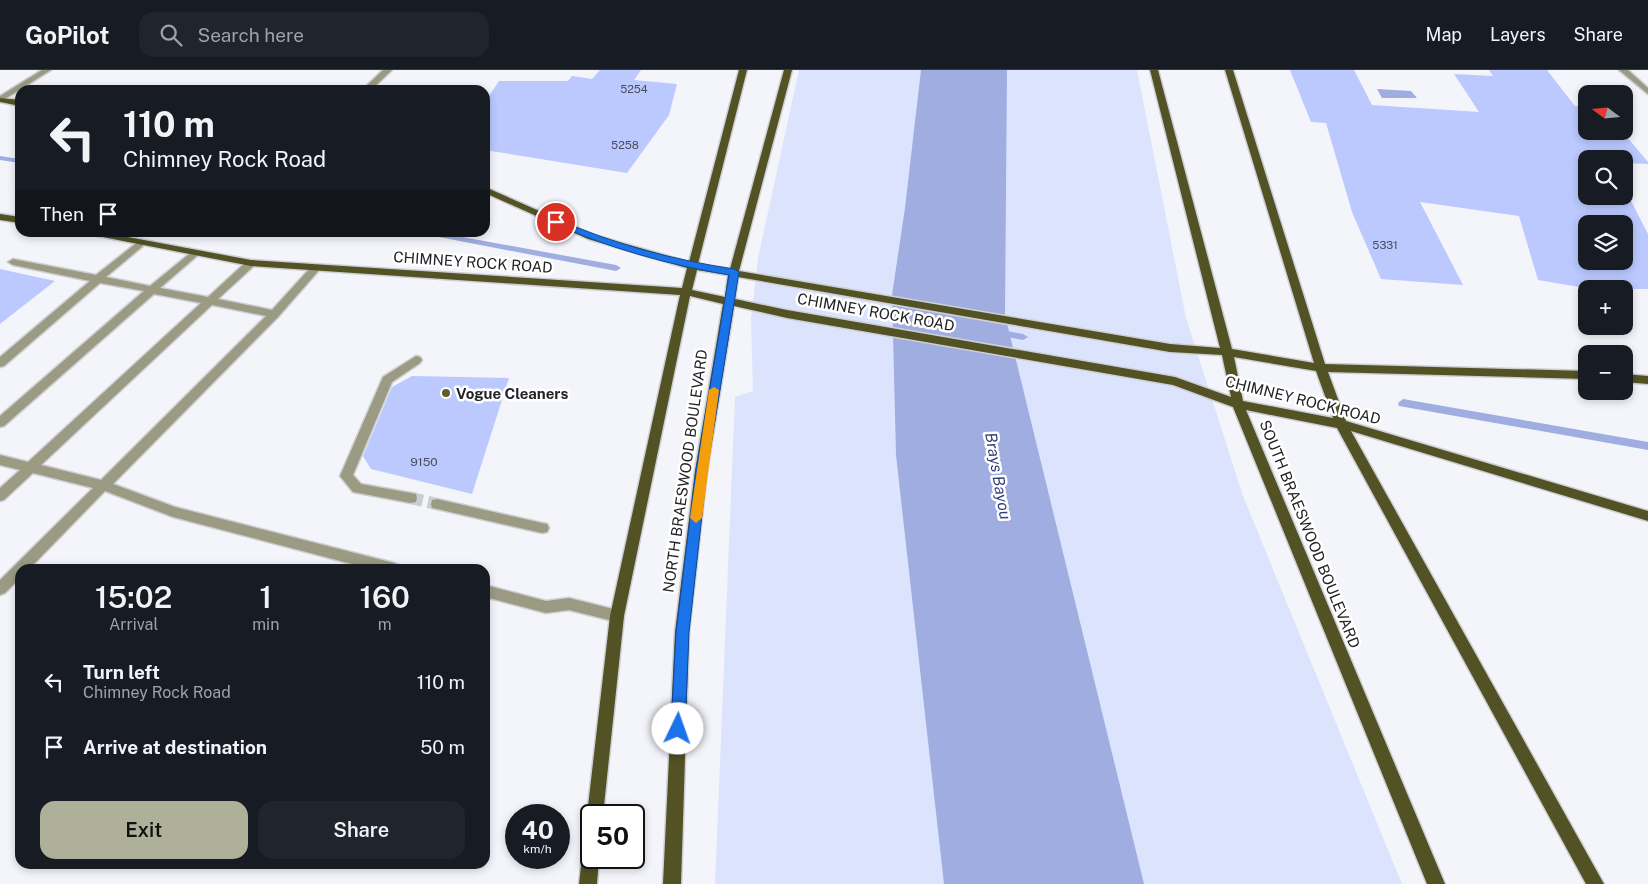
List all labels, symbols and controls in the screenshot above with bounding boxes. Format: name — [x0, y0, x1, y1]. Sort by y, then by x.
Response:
search box — [139, 12, 489, 57]
text: GoPilot — [25, 21, 109, 49]
icon: search — [157, 21, 185, 49]
text: Search here — [197, 24, 304, 46]
text: Map — [1426, 24, 1462, 45]
text: Layers — [1490, 24, 1546, 45]
text: Share — [1574, 24, 1623, 45]
house number: 5254 — [620, 83, 648, 95]
north arrow — [1578, 85, 1632, 140]
map controls — [1578, 85, 1633, 400]
text: 110 m — [123, 104, 215, 145]
icon: left — [40, 105, 105, 170]
house number: 5258 — [611, 139, 639, 151]
text: Chimney Rock Road — [123, 146, 326, 172]
button: search — [1578, 150, 1633, 205]
icon: arrive — [94, 200, 122, 228]
pin — [535, 201, 577, 243]
text: Then — [40, 203, 84, 225]
icon: arrive — [542, 208, 570, 236]
button: layers — [1578, 215, 1633, 270]
house number: 5331 — [1372, 239, 1398, 251]
street label: CHIMNEY ROCK ROAD — [393, 248, 553, 276]
button: + — [1578, 280, 1633, 335]
street label: CHIMNEY ROCK ROAD — [796, 290, 956, 334]
button: − — [1578, 345, 1633, 400]
street label: NORTH BRAESWOOD BOULEVARD — [660, 348, 710, 594]
street label: CHIMNEY ROCK ROAD — [1224, 372, 1382, 428]
place label: Vogue Cleaners — [456, 385, 568, 402]
marker: Vogue Cleaners — [440, 387, 452, 399]
street label: SOUTH BRAESWOOD BOULEVARD — [1256, 418, 1364, 650]
water label: Brays Bayou — [981, 431, 1015, 521]
house number: 9150 — [410, 455, 438, 469]
text: 15:02 — [95, 579, 172, 615]
text: 1 — [260, 579, 272, 615]
text: 160 — [359, 579, 410, 615]
text: Arrival — [109, 615, 158, 634]
text: min — [252, 615, 279, 634]
text: m — [378, 615, 392, 634]
text: Turn left — [83, 661, 160, 683]
icon: left — [40, 668, 68, 696]
text: 110 m — [417, 671, 465, 693]
text: Chimney Rock Road — [83, 683, 231, 702]
position arrow — [651, 702, 703, 754]
icon: arrive — [40, 733, 68, 761]
text: Arrive at destination — [83, 736, 267, 758]
text: 50 m — [420, 736, 465, 758]
button: Exit — [40, 801, 248, 859]
button: Share — [258, 801, 465, 859]
speed limit sign: 50 — [580, 804, 645, 869]
text: 40 — [521, 815, 554, 845]
text: km/h — [523, 842, 552, 856]

